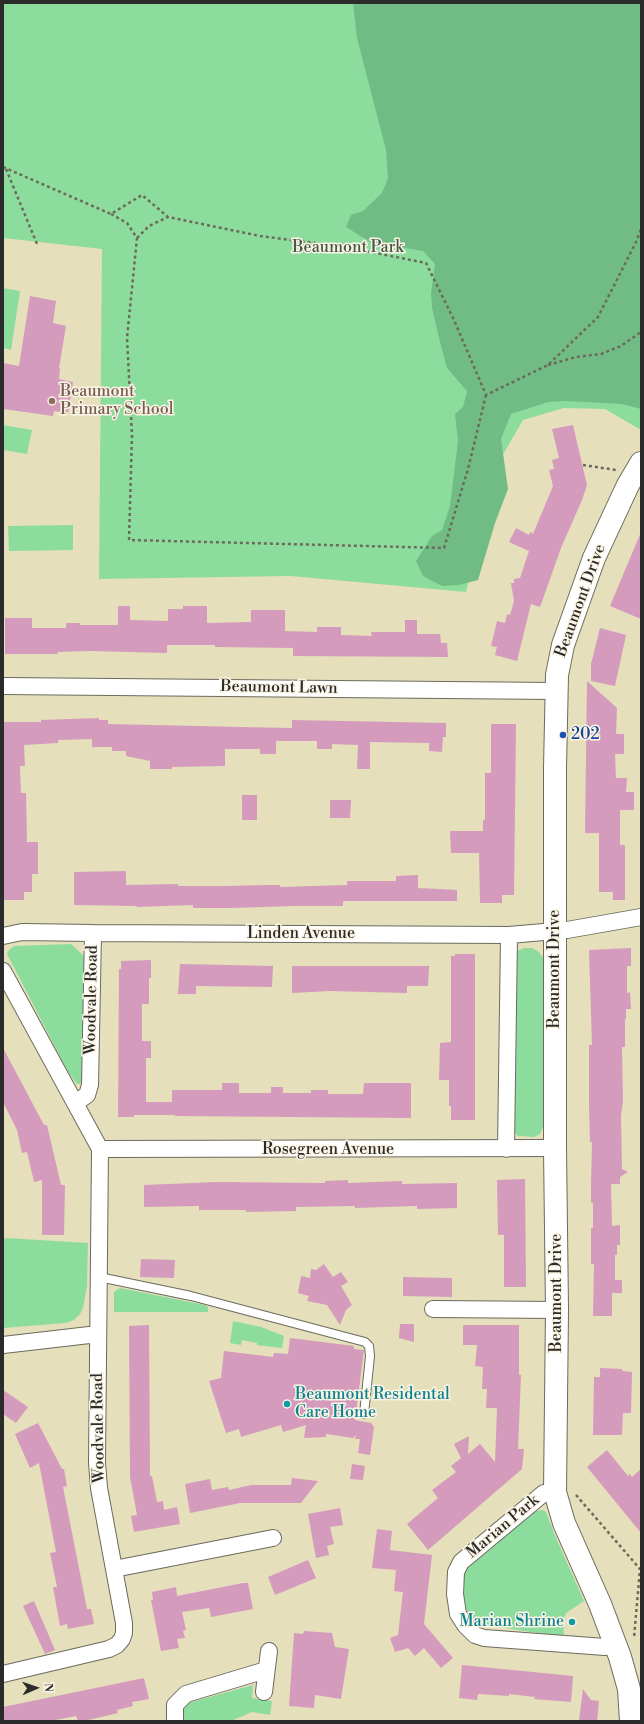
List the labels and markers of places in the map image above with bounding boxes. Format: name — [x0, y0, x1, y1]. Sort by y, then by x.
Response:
place label: Beaumont Primary School — [60, 382, 174, 420]
marker: Beaumont Primary School — [47, 396, 57, 406]
place label: 202 — [571, 725, 600, 745]
marker: 202 — [558, 730, 568, 740]
place label: Beaumont Residental Care Home — [295, 1385, 450, 1423]
marker: Beaumont Residental Care Home — [282, 1399, 292, 1409]
place label: Marian Shrine — [459, 1612, 564, 1632]
marker: Marian Shrine — [567, 1617, 577, 1627]

